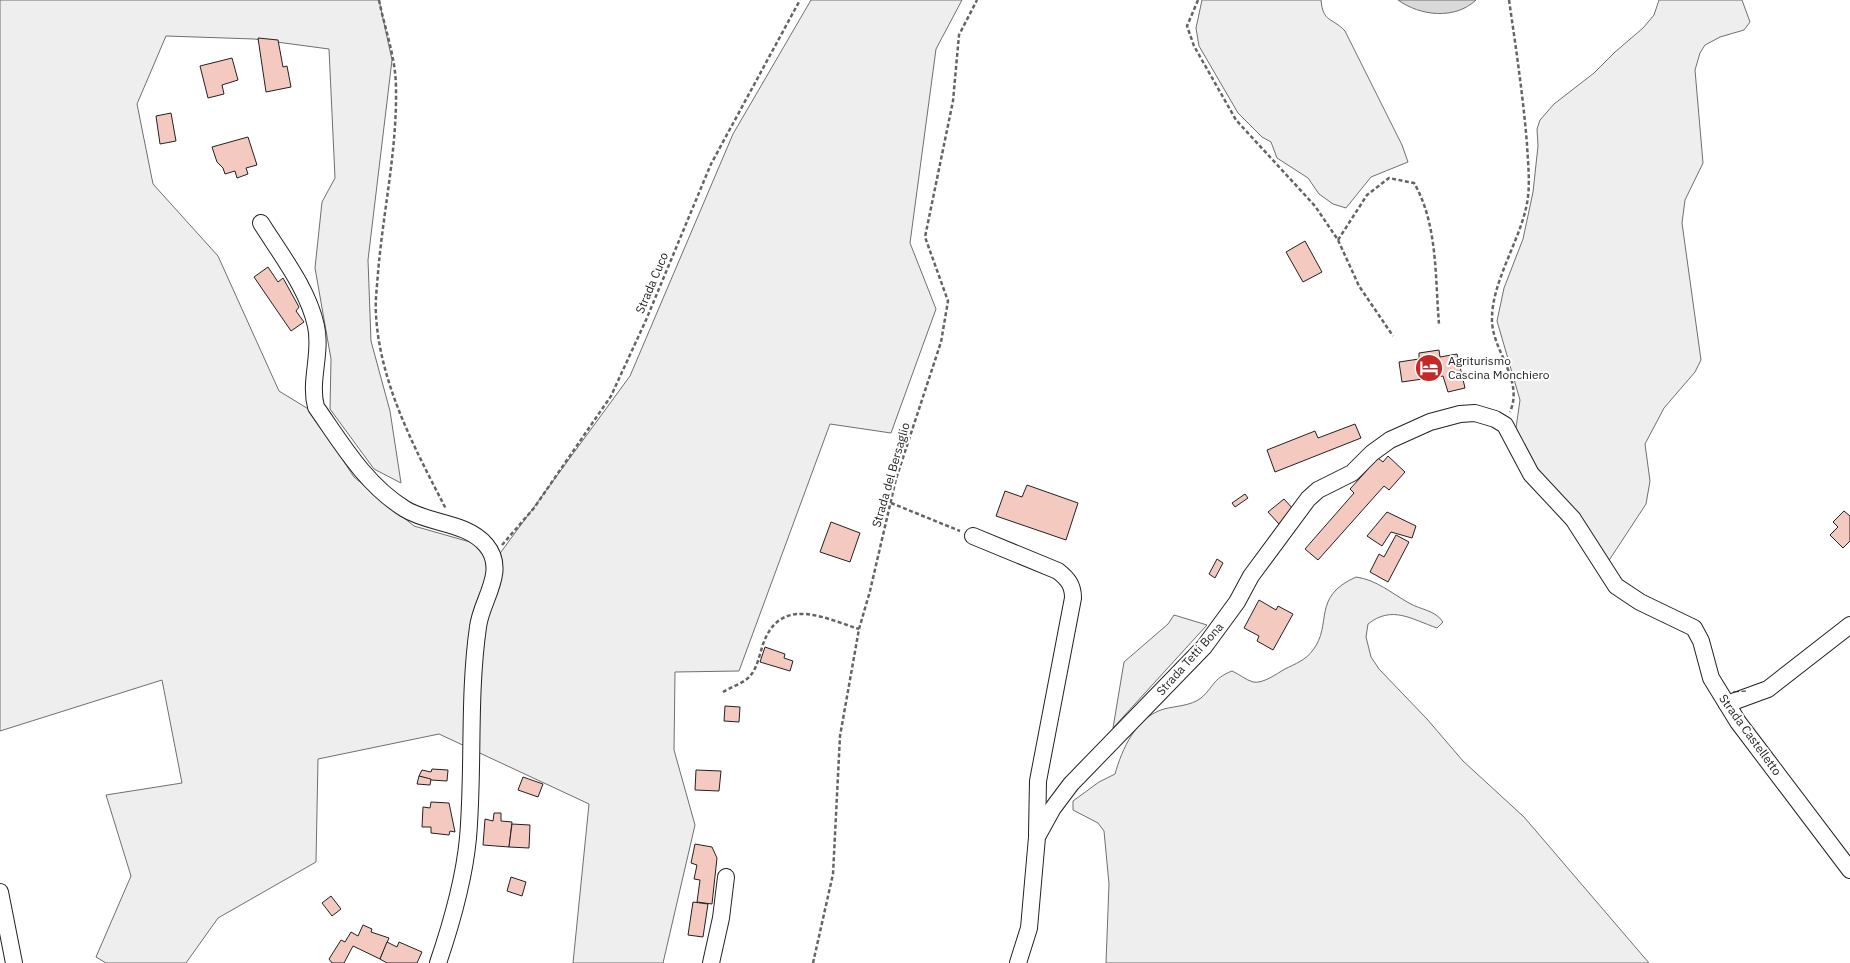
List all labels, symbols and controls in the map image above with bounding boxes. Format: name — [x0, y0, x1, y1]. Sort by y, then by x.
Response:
street label: Strada Cuco — [632, 250, 671, 316]
hotel icon: Agriturismo Cascina Monchiero — [1414, 353, 1444, 383]
place label: Agriturismo Cascina Monchiero — [1448, 353, 1550, 382]
street label: Strada del Bersaglio — [868, 421, 913, 529]
street label: Strada Tetti Bona — [1153, 619, 1227, 698]
street label: Strada Castelletto — [1716, 691, 1785, 778]

